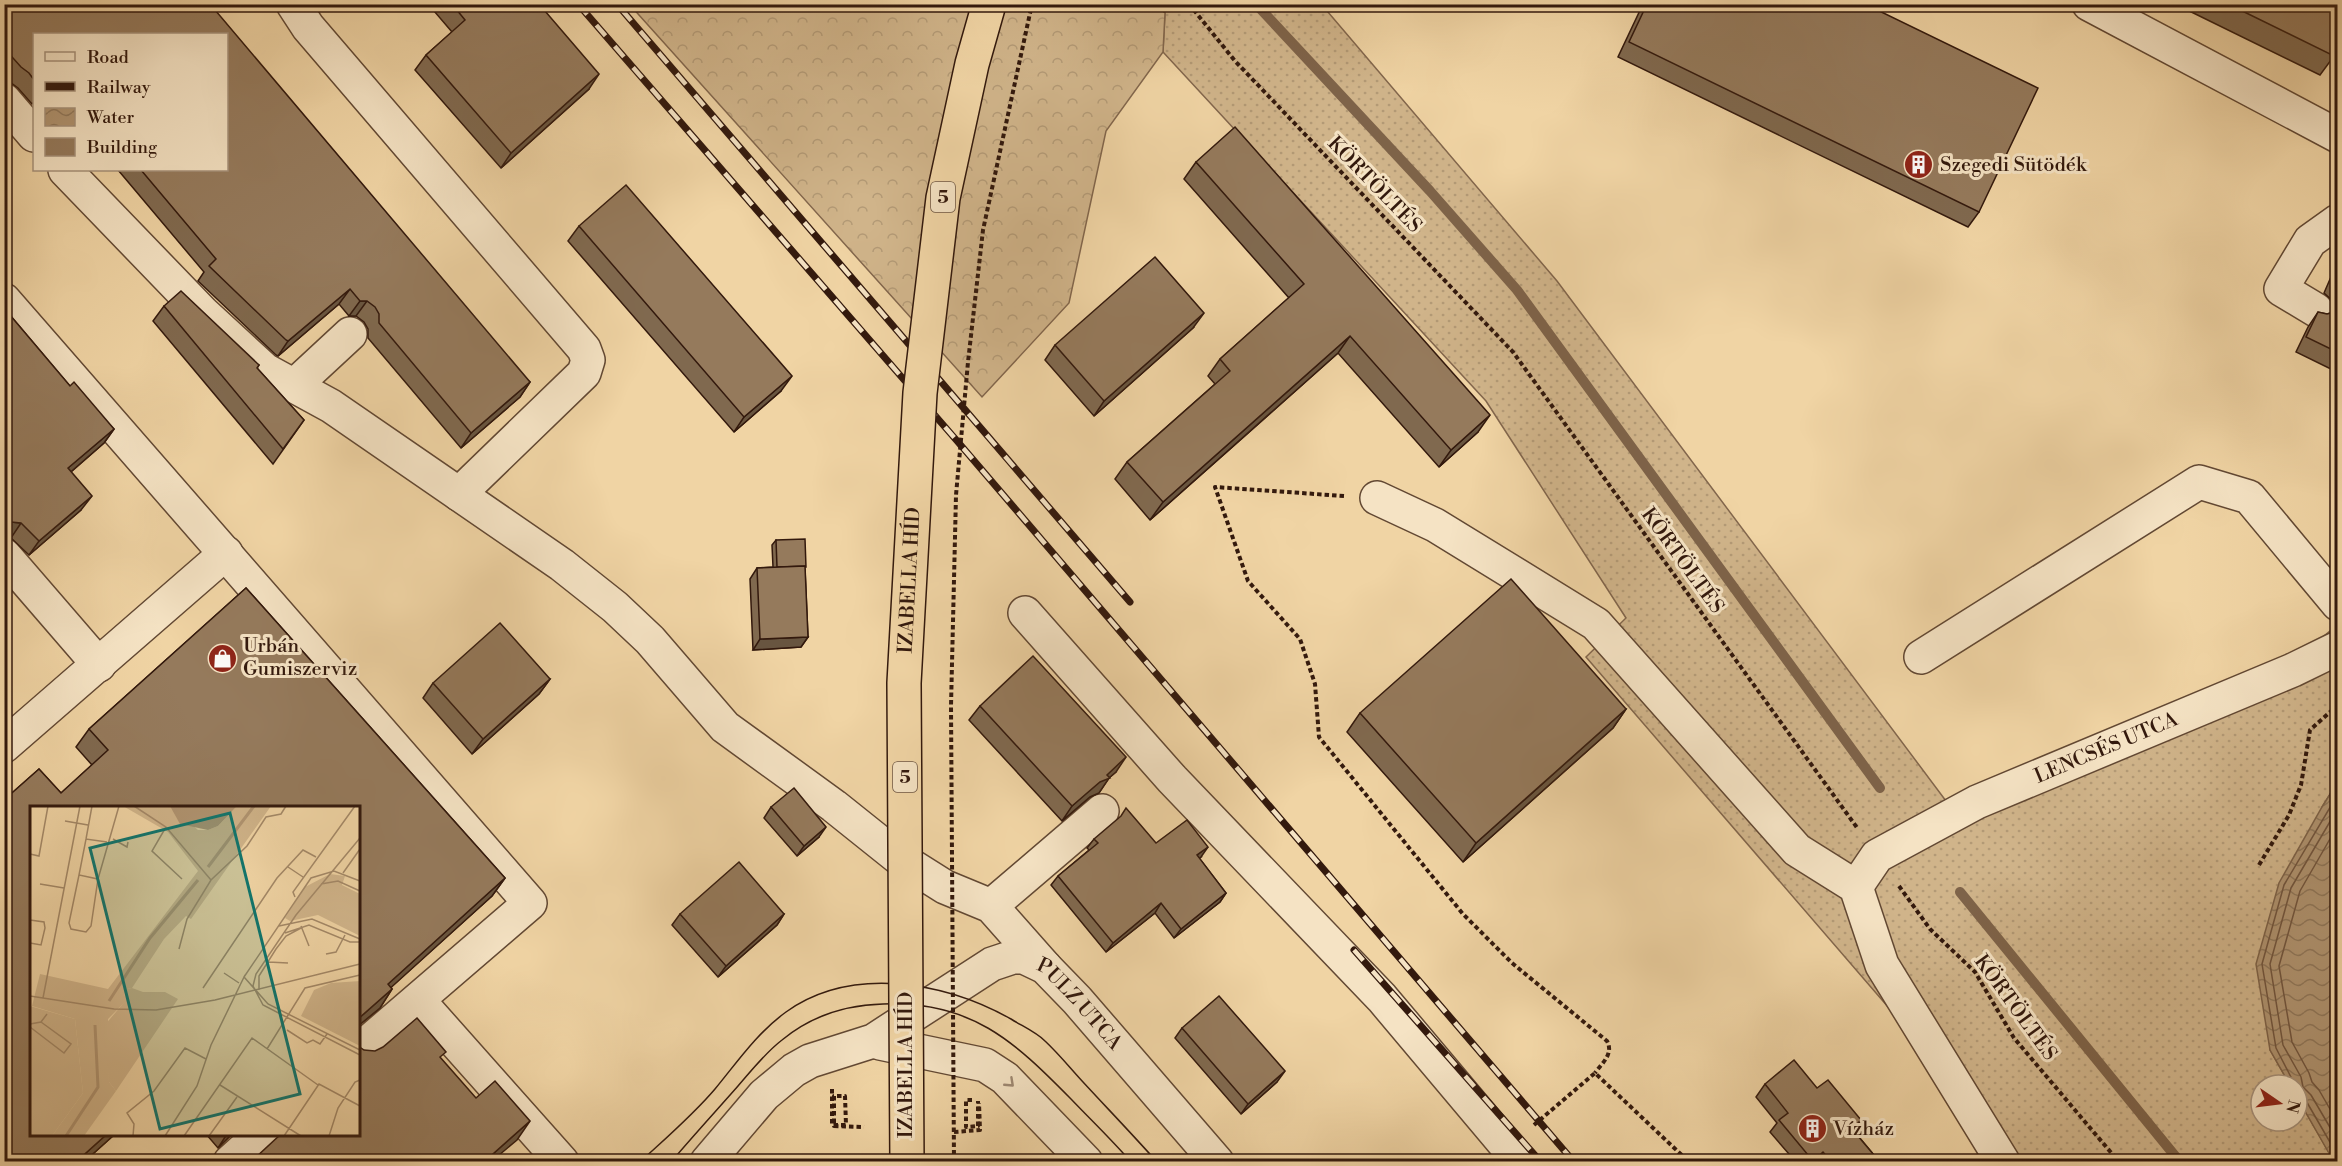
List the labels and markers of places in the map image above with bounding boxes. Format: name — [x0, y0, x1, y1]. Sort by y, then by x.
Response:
building icon: Szegedi Sütödék — [1903, 149, 1935, 181]
place label: Szegedi Sütödék — [1940, 153, 2088, 178]
place label: Urbán Gumiszerviz — [243, 634, 357, 682]
shop icon: Urbán Gumiszerviz — [206, 642, 238, 674]
building icon: Vízház — [1796, 1113, 1828, 1145]
place label: Vízház — [1832, 1117, 1894, 1142]

